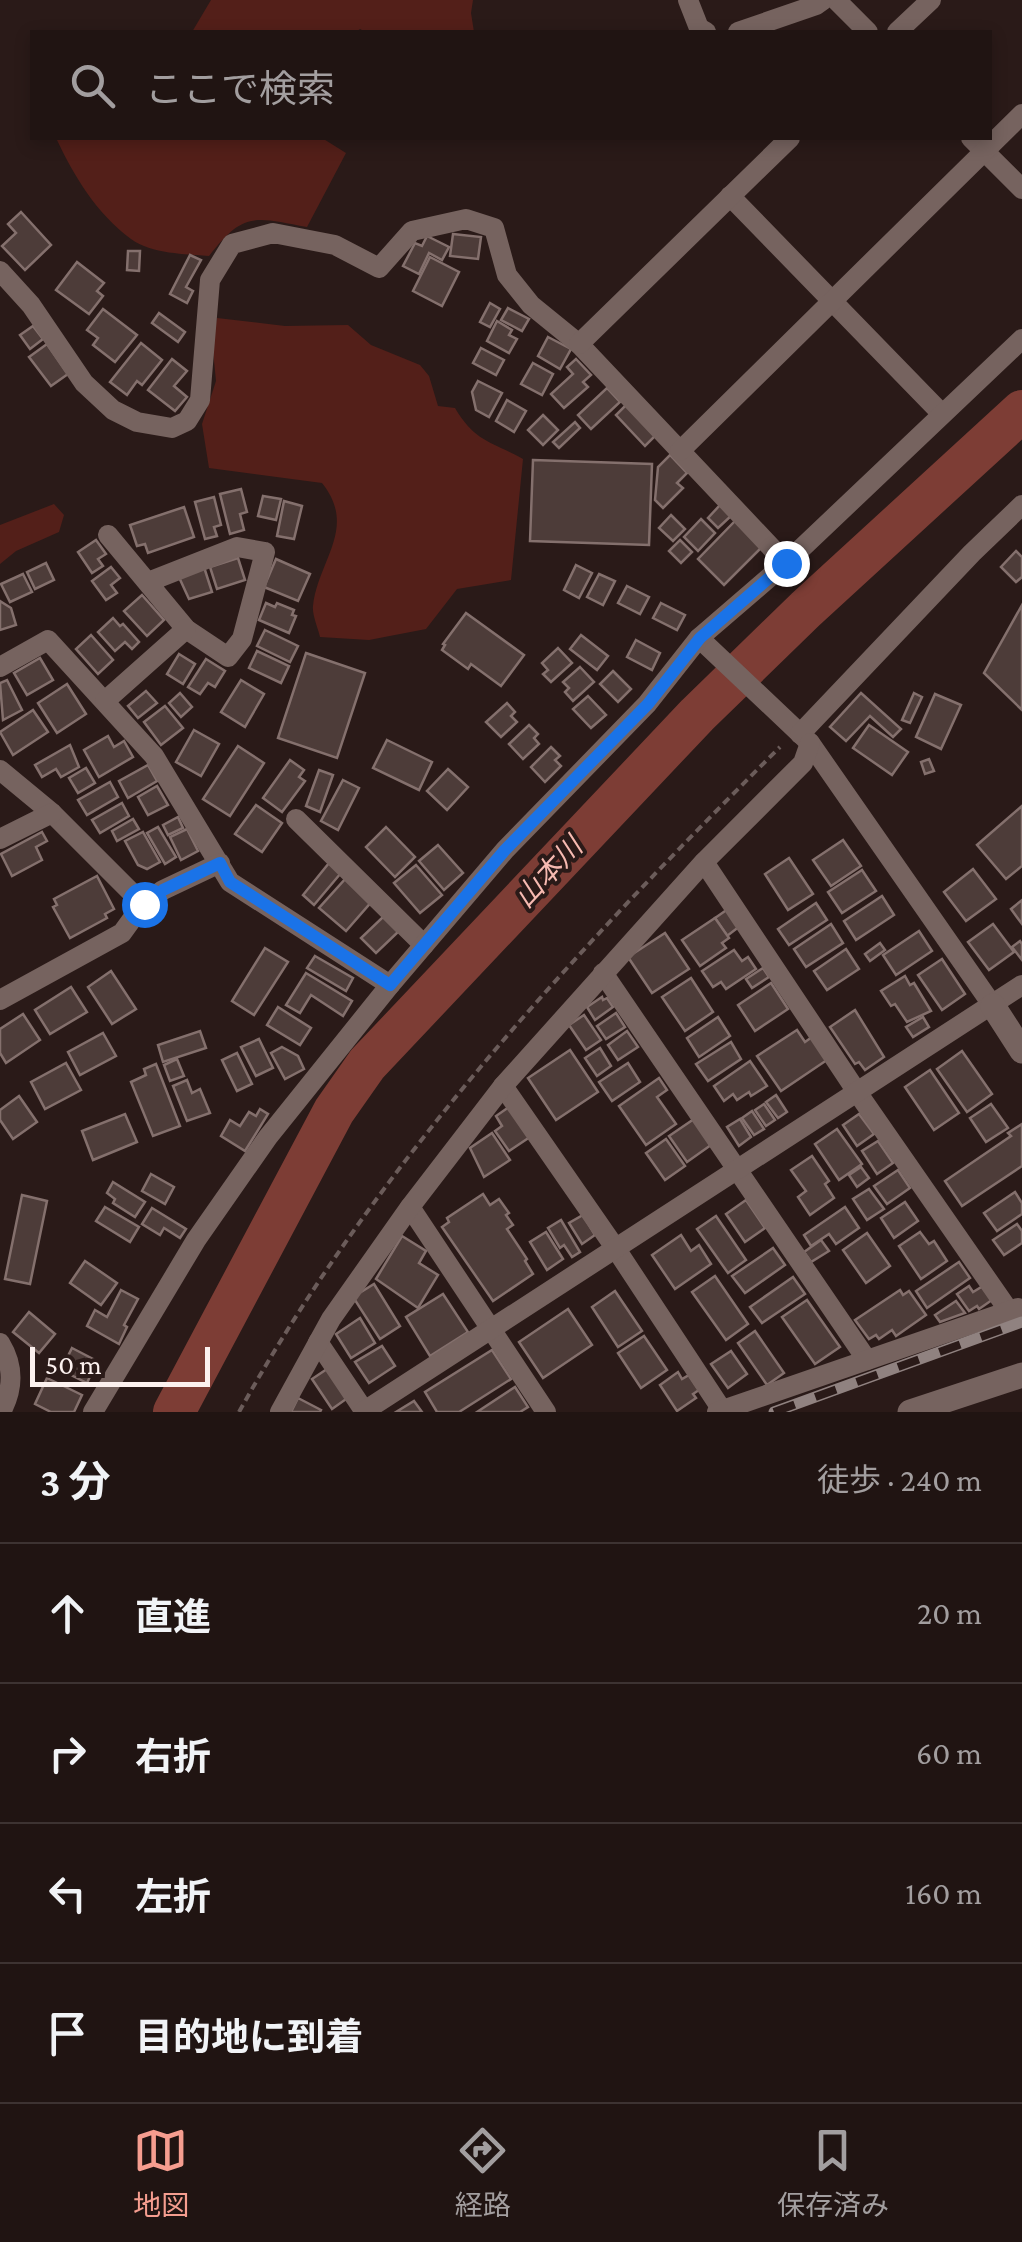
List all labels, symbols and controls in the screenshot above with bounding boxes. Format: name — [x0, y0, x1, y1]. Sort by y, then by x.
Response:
search box — [30, 30, 992, 140]
icon: search — [65, 58, 120, 113]
text: ここで検索 — [145, 68, 335, 110]
route end — [764, 541, 810, 587]
water label: 山本川 — [508, 829, 590, 914]
route start — [122, 882, 168, 928]
scale bar — [30, 1342, 210, 1386]
text: 50 m — [45, 1349, 102, 1380]
text: 3 分 — [40, 1458, 111, 1505]
text: 徒歩 · 240 m — [817, 1462, 982, 1498]
icon: ahead — [40, 1586, 95, 1641]
text: 20 m — [917, 1595, 982, 1631]
text: 直進 — [135, 1596, 211, 1638]
icon: right — [40, 1726, 95, 1781]
text: 60 m — [916, 1735, 982, 1771]
text: 右折 — [135, 1736, 211, 1778]
icon: left — [40, 1866, 95, 1921]
text: 160 m — [905, 1875, 982, 1911]
text: 左折 — [135, 1876, 211, 1918]
icon: arrive — [40, 2006, 95, 2061]
text: 目的地に到着 — [135, 2016, 363, 2058]
tab: 地図 — [133, 2123, 189, 2223]
tab: 経路 — [455, 2123, 511, 2223]
tab: 保存済み — [777, 2123, 889, 2223]

